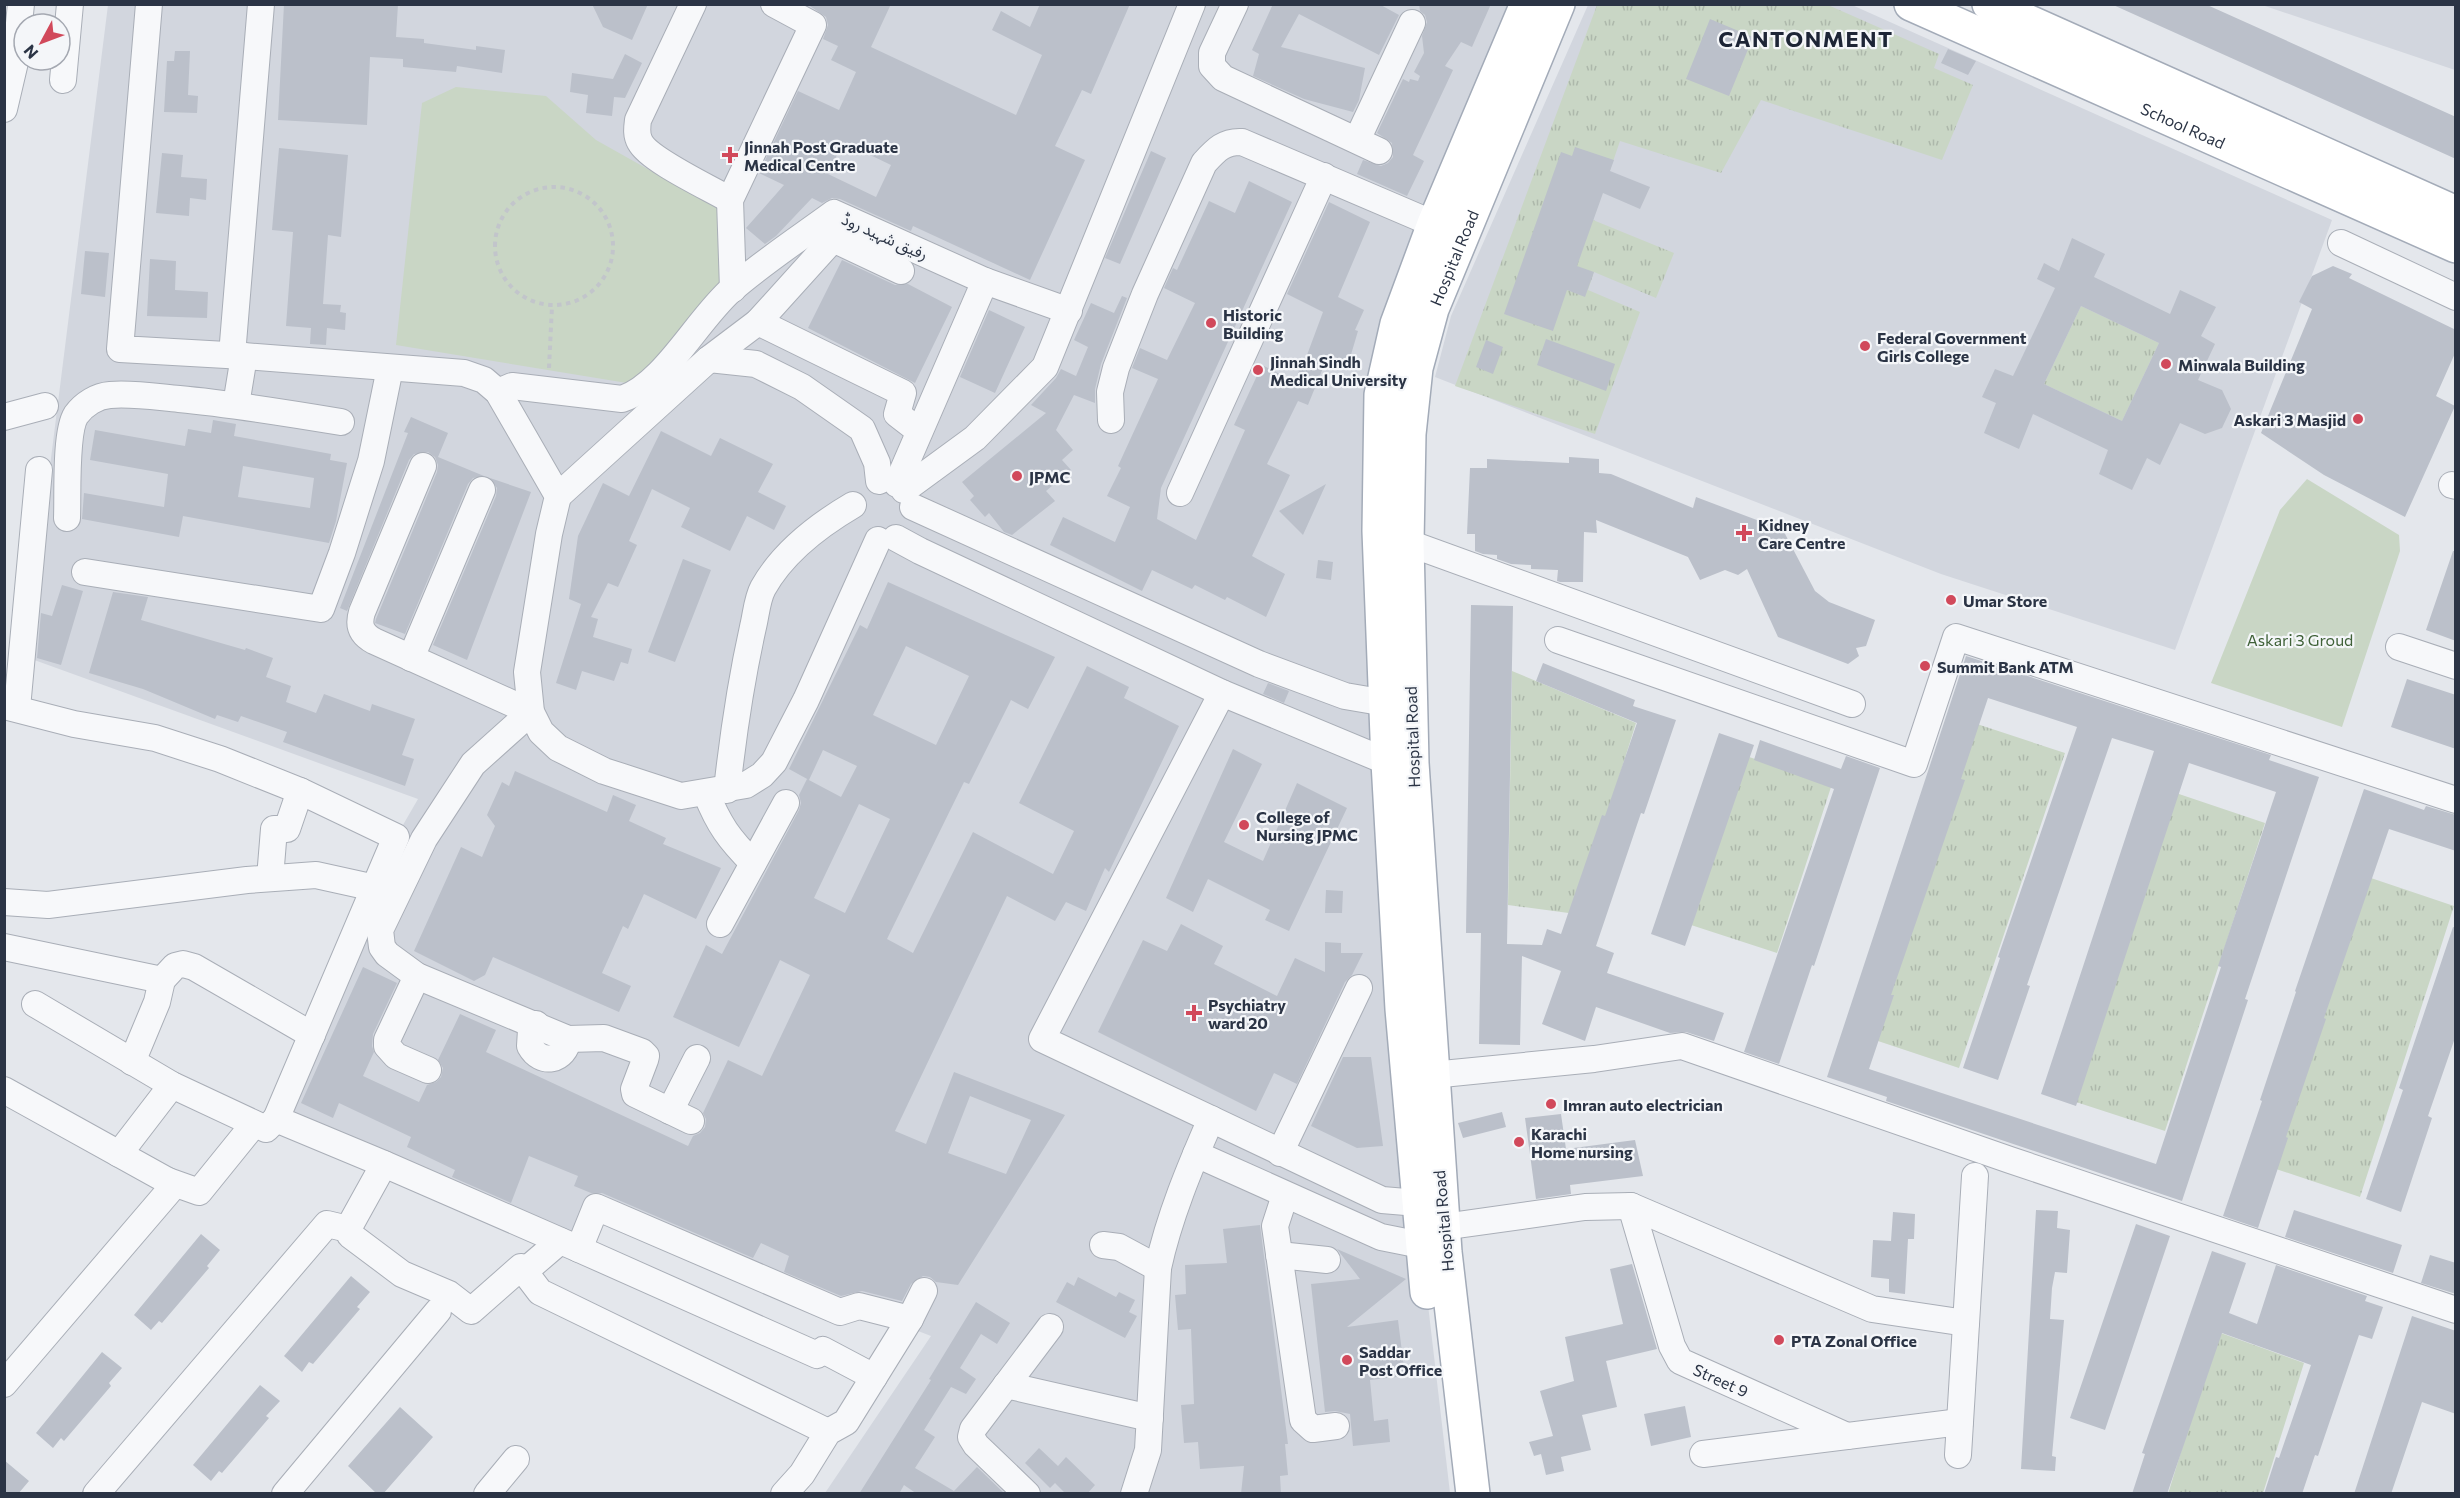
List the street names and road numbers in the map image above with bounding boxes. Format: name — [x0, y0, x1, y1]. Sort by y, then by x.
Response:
street label: School Road — [2138, 98, 2228, 152]
street label: Hospital Road — [1425, 207, 1481, 308]
street label: رفیق شہید روڈ — [838, 209, 931, 265]
street label: Hospital Road — [1401, 686, 1423, 788]
street label: Hospital Road — [1429, 1170, 1457, 1272]
street label: Street 9 — [1691, 1359, 1752, 1400]

